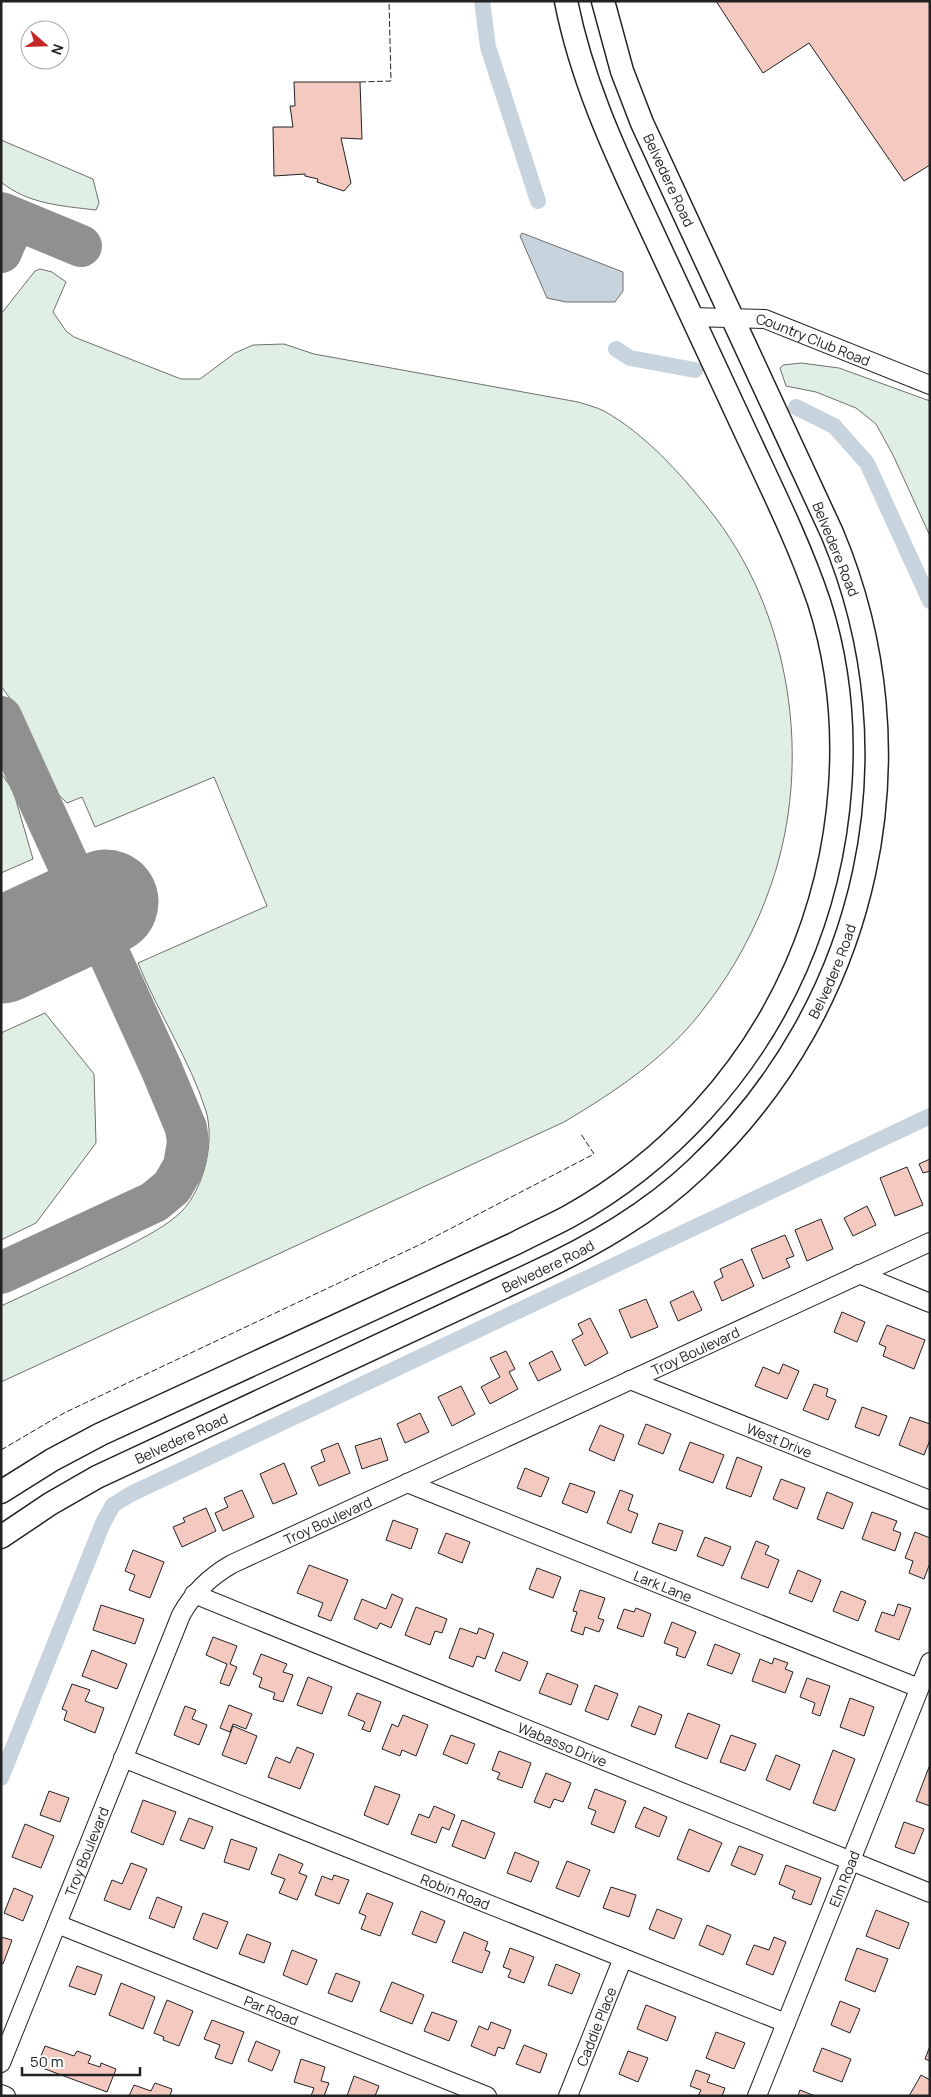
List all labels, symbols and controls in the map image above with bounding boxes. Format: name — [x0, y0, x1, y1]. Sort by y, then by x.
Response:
north arrow — [20, 20, 70, 70]
text: N — [47, 42, 68, 58]
street label: Belvedere Road — [639, 130, 699, 230]
street label: Country Club Road — [756, 309, 873, 370]
street label: Belvedere Road — [808, 499, 864, 599]
street label: Belvedere Road — [803, 921, 860, 1022]
street label: Belvedere Road — [498, 1235, 597, 1296]
street label: Troy Boulevard — [648, 1322, 742, 1379]
street label: Belvedere Road — [131, 1408, 231, 1468]
street label: West Drive — [744, 1418, 815, 1461]
street label: Troy Boulevard — [280, 1491, 375, 1548]
street label: Lark Lane — [631, 1565, 695, 1606]
street label: Wabasso Drive — [515, 1717, 610, 1770]
street label: Troy Boulevard — [59, 1804, 113, 1899]
street label: Elm Road — [824, 1848, 863, 1910]
street label: Robin Road — [418, 1869, 493, 1913]
street label: Caddie Place — [571, 1984, 620, 2069]
street label: Par Road — [241, 1990, 301, 2029]
scale bar — [22, 2044, 140, 2076]
text: 50 m — [30, 2051, 64, 2072]

